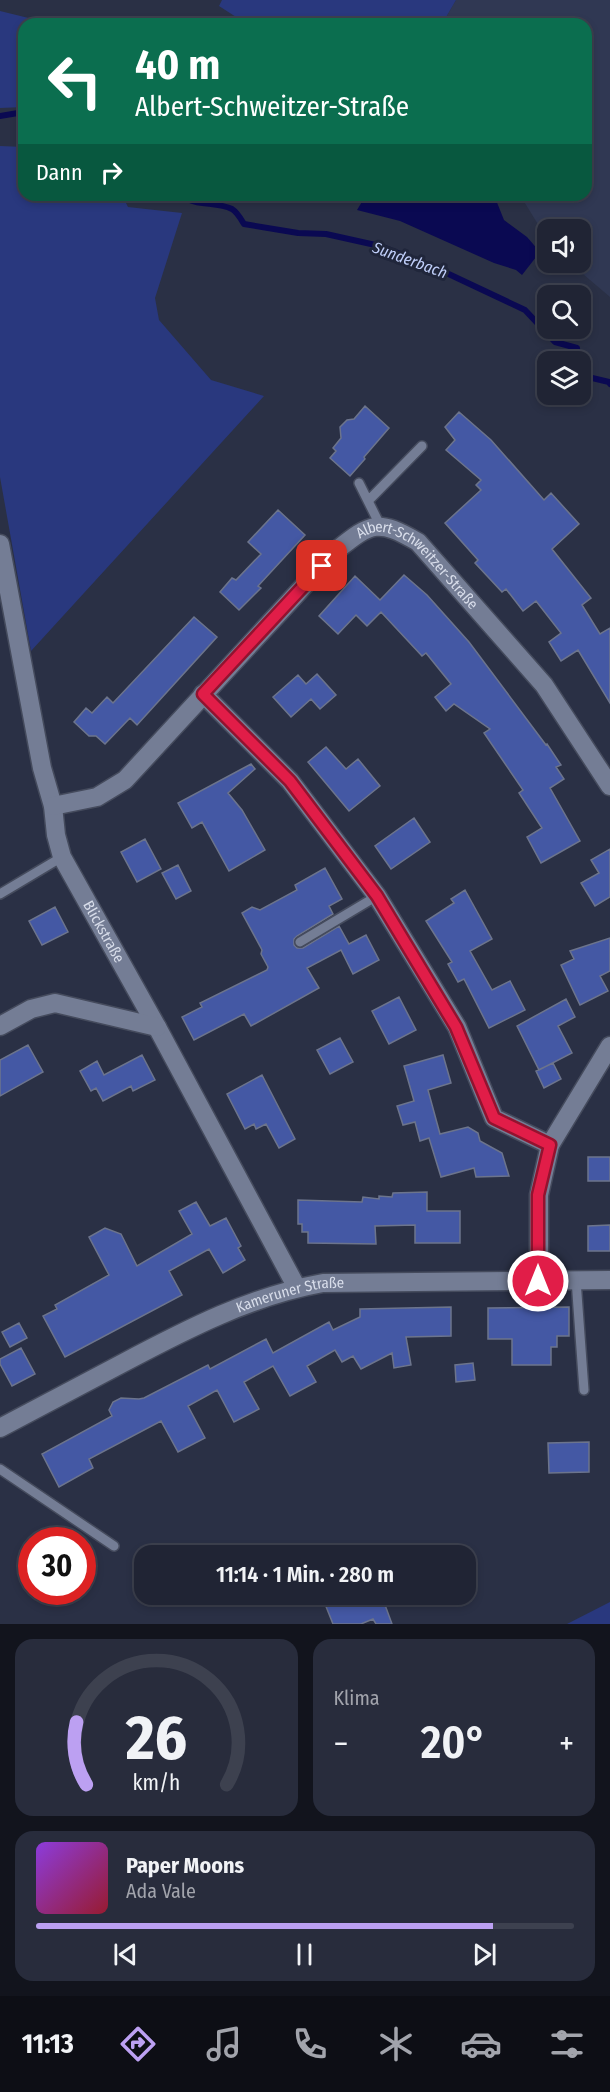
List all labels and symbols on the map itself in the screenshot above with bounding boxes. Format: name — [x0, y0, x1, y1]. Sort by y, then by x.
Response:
water label: Sunderbach — [369, 237, 450, 282]
street label: Albert-Schweitzer-Straße — [353, 518, 482, 613]
pin — [296, 540, 347, 591]
street label: Blickstraße — [79, 898, 128, 966]
position arrow — [506, 1249, 570, 1313]
street label: Kameruner Straße — [233, 1274, 344, 1317]
speed limit sign: 30 — [18, 1527, 96, 1605]

